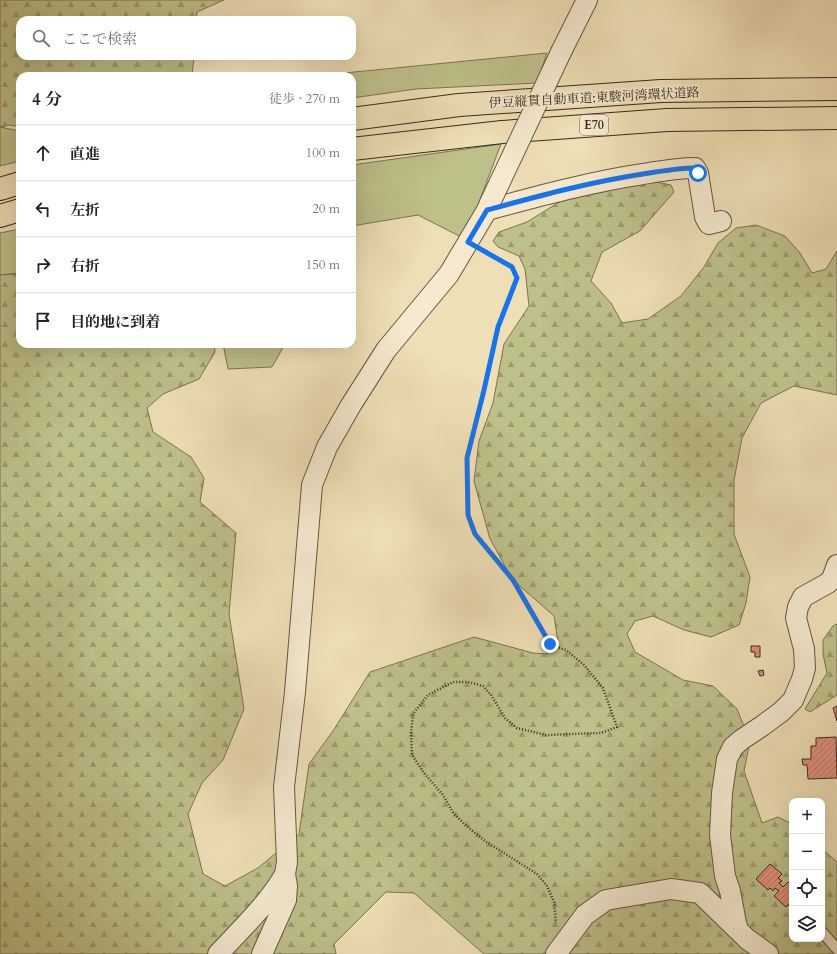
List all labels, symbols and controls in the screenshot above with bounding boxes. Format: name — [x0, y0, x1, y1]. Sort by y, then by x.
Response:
search box — [16, 16, 356, 60]
icon: search — [30, 27, 52, 49]
text: ここで検索 — [62, 29, 137, 49]
street label: 伊豆縦貫自動車道;東駿河湾環状道路 — [488, 83, 700, 113]
text: 4 分 — [32, 88, 62, 111]
text: 徒歩 · 270 m — [269, 90, 340, 108]
road number: E70 — [580, 115, 608, 135]
icon: ahead — [32, 142, 54, 164]
text: 直進 — [70, 144, 100, 164]
text: 100 m — [306, 144, 340, 162]
route start — [689, 164, 707, 182]
icon: left — [32, 198, 54, 220]
text: 左折 — [70, 200, 100, 220]
text: 20 m — [312, 200, 340, 218]
icon: right — [32, 254, 54, 276]
text: 右折 — [70, 256, 100, 276]
text: 150 m — [306, 256, 340, 274]
icon: arrive — [32, 310, 54, 332]
text: 目的地に到着 — [70, 312, 160, 332]
route end — [541, 635, 559, 653]
map controls — [789, 798, 825, 942]
button: + — [789, 798, 825, 834]
button: − — [789, 834, 825, 870]
button: locate — [789, 870, 825, 906]
button: layers — [789, 906, 825, 942]

